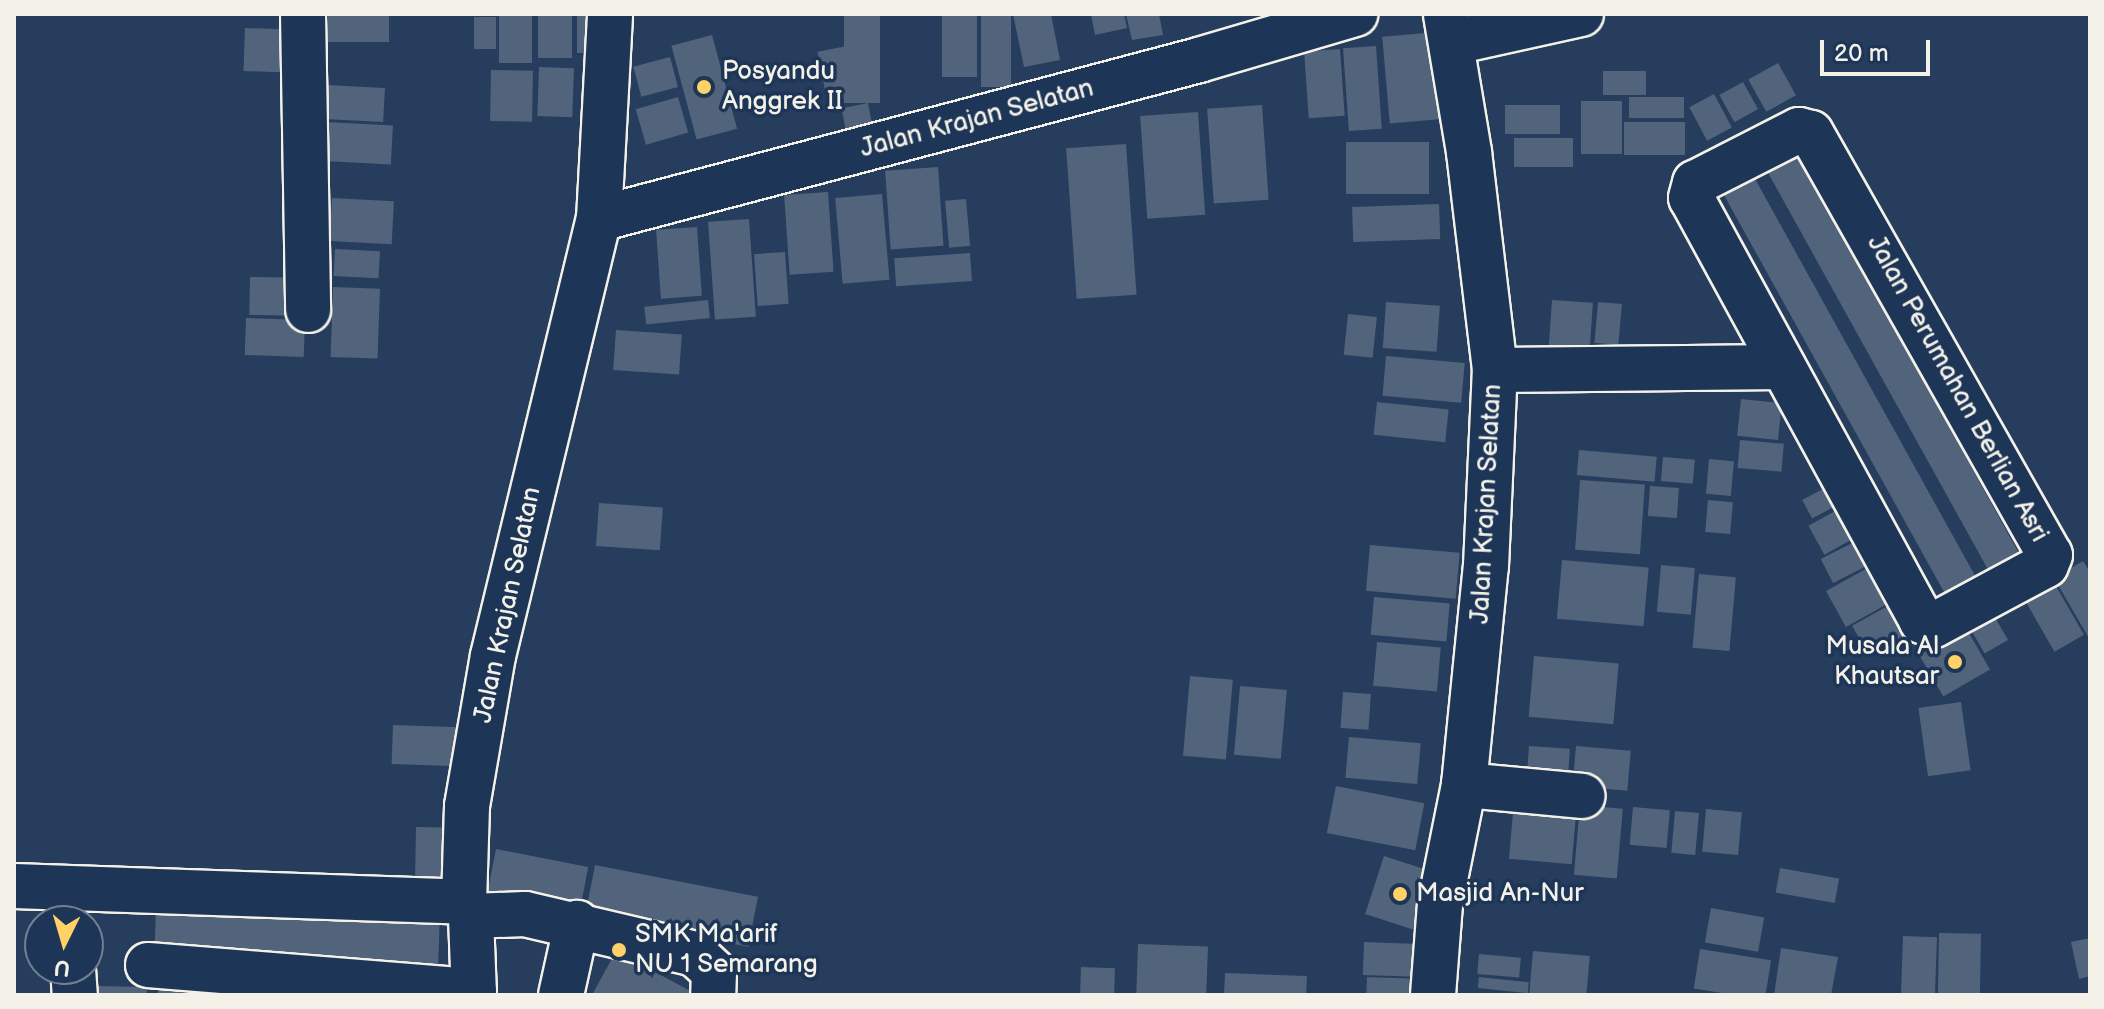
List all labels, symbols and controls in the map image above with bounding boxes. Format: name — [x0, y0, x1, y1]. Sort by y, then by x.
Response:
scale bar — [1824, 24, 1934, 74]
text: 20 m — [1834, 39, 1889, 68]
place label: Posyandu Anggrek II — [722, 56, 843, 118]
street label: Jalan Krajan Selatan — [857, 73, 1097, 165]
marker: Posyandu Anggrek II — [693, 76, 715, 98]
street label: Jalan Perumahan Berlian Asri — [1860, 230, 2054, 548]
street label: Jalan Krajan Selatan — [1465, 383, 1509, 625]
street label: Jalan Krajan Selatan — [468, 484, 548, 726]
place label: Musala Al Khautsar — [1825, 631, 1939, 692]
marker: Musala Al Khautsar — [1946, 653, 1964, 671]
place label: Masjid An-Nur — [1416, 878, 1584, 910]
marker: Masjid An-Nur — [1391, 885, 1409, 903]
north arrow — [24, 905, 104, 985]
place label: SMK Ma'arif NU 1 Semarang — [635, 919, 818, 980]
marker: SMK Ma'arif NU 1 Semarang — [610, 941, 628, 959]
text: U — [53, 953, 71, 982]

